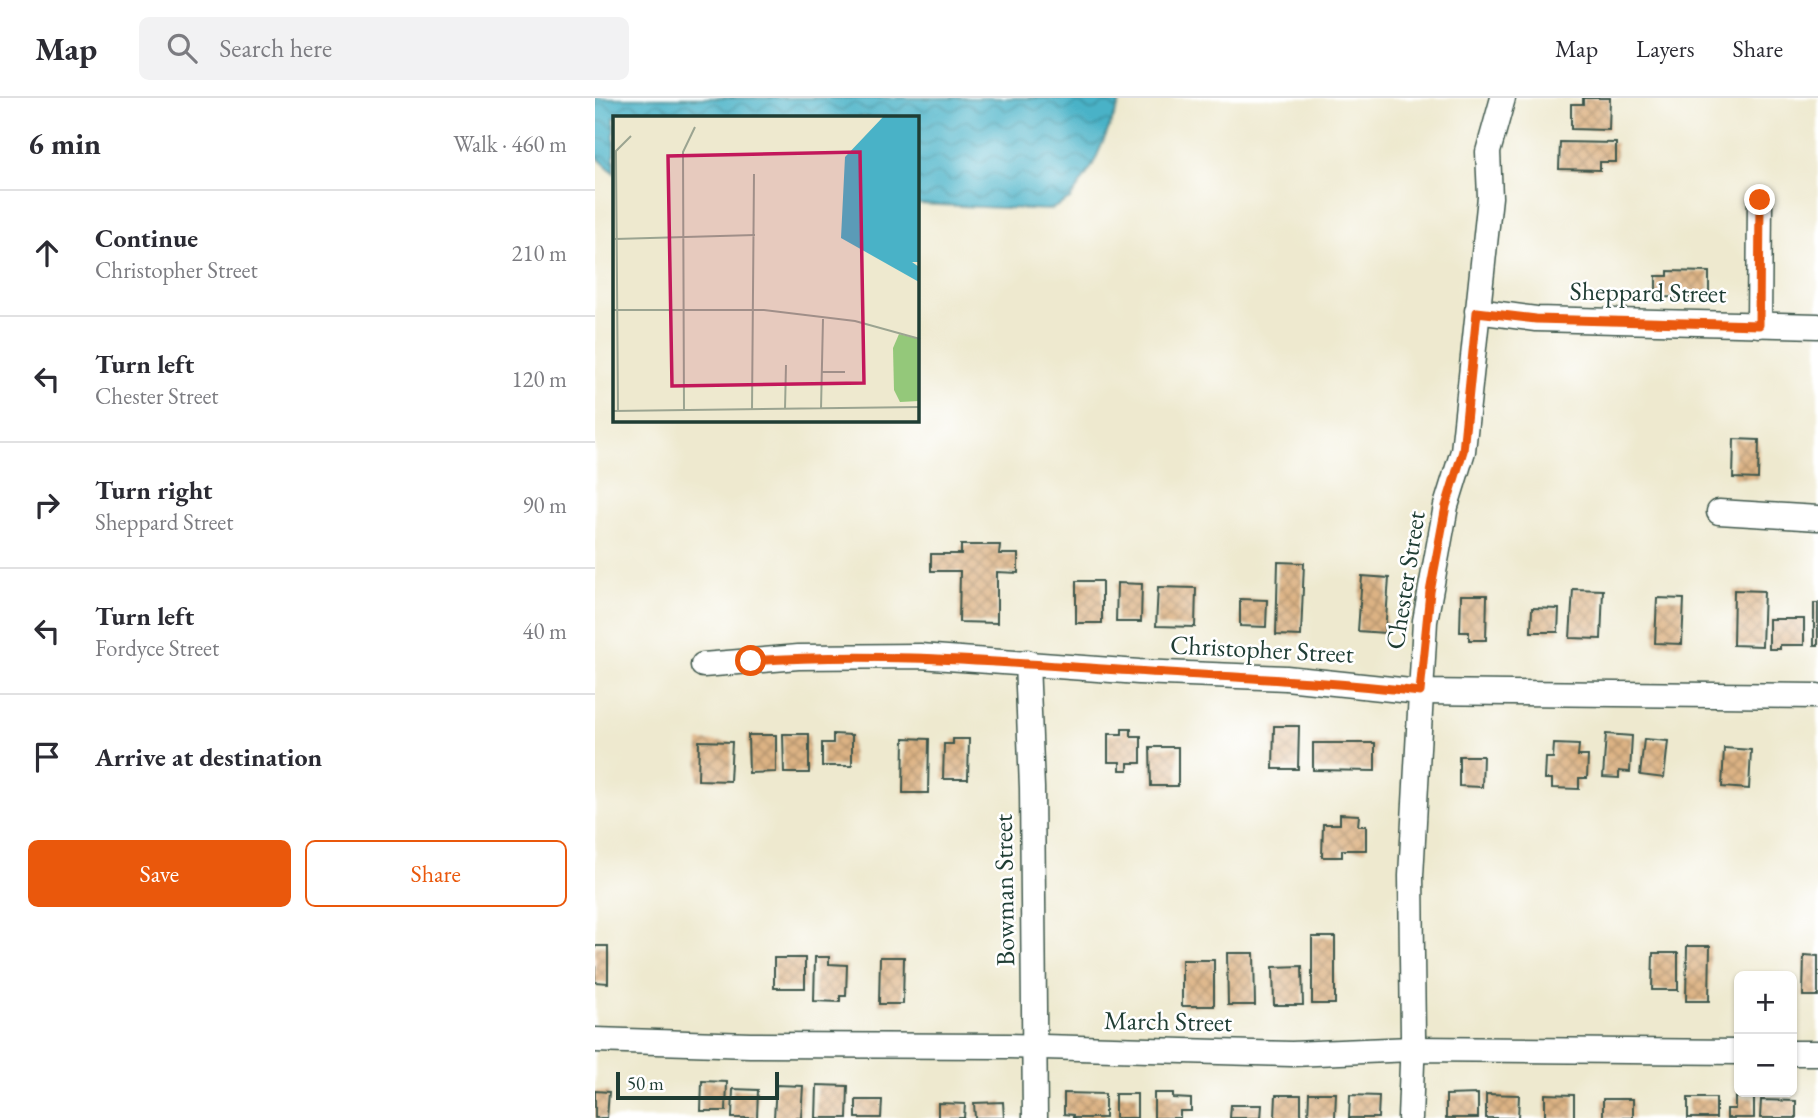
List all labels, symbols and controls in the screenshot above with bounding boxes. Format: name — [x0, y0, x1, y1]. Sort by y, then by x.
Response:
search box — [139, 17, 629, 80]
text: Map — [35, 27, 97, 70]
icon: search — [163, 29, 201, 67]
text: Search here — [219, 31, 332, 65]
text: Map — [1555, 33, 1598, 64]
text: Layers — [1636, 33, 1695, 64]
text: Share — [1733, 33, 1783, 64]
inset map — [613, 116, 919, 422]
text: 6 min — [28, 124, 101, 163]
text: Walk · 460 m — [453, 129, 567, 159]
route end — [1744, 184, 1775, 215]
text: Continue — [95, 221, 198, 255]
icon: ahead — [28, 234, 66, 272]
text: 210 m — [511, 238, 567, 268]
text: Christopher Street — [95, 255, 258, 285]
street label: Sheppard Street — [1569, 274, 1727, 310]
text: Turn left — [95, 347, 194, 381]
icon: left — [28, 360, 66, 398]
text: 120 m — [511, 364, 567, 394]
text: Chester Street — [95, 381, 219, 411]
text: Turn right — [95, 473, 213, 507]
icon: right — [28, 486, 66, 524]
text: 90 m — [522, 490, 567, 520]
text: Sheppard Street — [95, 507, 234, 537]
street label: Chester Street — [1377, 508, 1433, 652]
text: Turn left — [95, 599, 194, 633]
icon: left — [28, 612, 66, 650]
text: 40 m — [522, 616, 567, 646]
street label: Christopher Street — [1169, 627, 1355, 671]
text: Fordyce Street — [95, 633, 219, 663]
route start — [735, 645, 766, 676]
icon: arrive — [28, 738, 66, 776]
text: Arrive at destination — [95, 740, 322, 774]
street label: Bowman Street — [986, 814, 1022, 966]
button: Save — [28, 840, 291, 907]
button: Share — [305, 840, 567, 907]
map controls — [1734, 971, 1797, 1097]
button: + — [1734, 971, 1797, 1034]
street label: March Street — [1104, 1003, 1232, 1039]
button: − — [1734, 1034, 1797, 1097]
scale bar — [616, 1069, 779, 1101]
text: 50 m — [627, 1071, 664, 1096]

